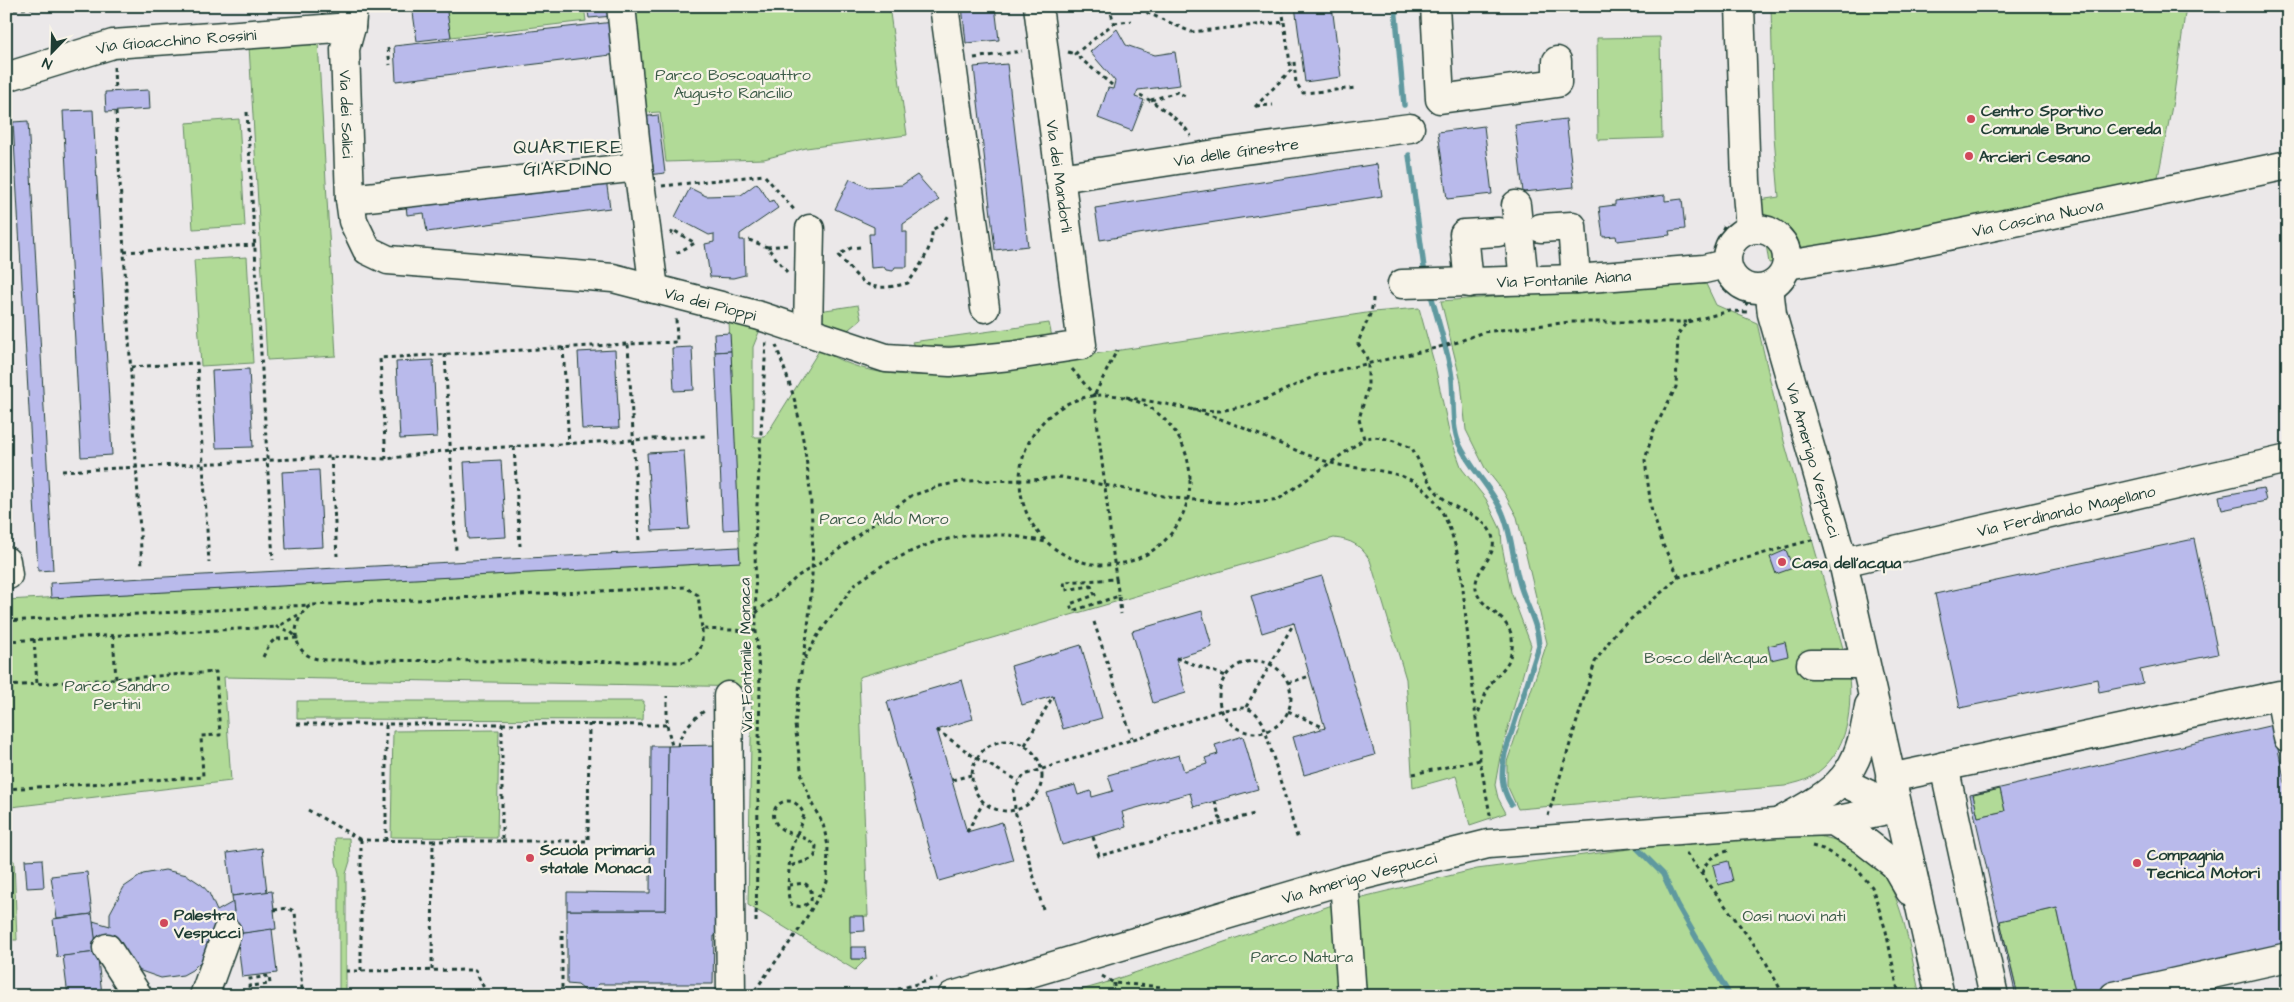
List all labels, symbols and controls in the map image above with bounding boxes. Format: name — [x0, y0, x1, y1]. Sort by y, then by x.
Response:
street label: Via Gioacchino Rossini — [93, 24, 258, 61]
north arrow — [28, 28, 78, 78]
text: N — [39, 52, 55, 74]
park label: Parco Boscoquattro Augusto Rancilio — [655, 64, 811, 105]
street label: Via dei Salici — [334, 69, 359, 159]
place label: Centro Sportivo Comunale Bruno Cereda — [1981, 100, 2162, 140]
marker: Centro Sportivo Comunale Bruno Cereda — [1965, 113, 1977, 125]
street label: Via dei Mandorli — [1040, 119, 1078, 234]
street label: Via delle Ginestre — [1172, 133, 1300, 172]
district label: QUARTIERE GIARDINO — [513, 134, 623, 183]
place label: Arcieri Cesano — [1979, 146, 2091, 168]
marker: Arcieri Cesano — [1963, 150, 1975, 162]
street label: Via Cascina Nuova — [1970, 194, 2105, 243]
street label: Via Fontanile Aiana — [1496, 265, 1632, 293]
street label: Via dei Pioppi — [662, 282, 759, 327]
street label: Via Amerigo Vespucci — [1780, 380, 1846, 541]
street label: Via Ferdinando Magellano — [1975, 480, 2158, 543]
park label: Parco Aldo Moro — [819, 508, 949, 530]
place label: Casa dell'acqua — [1792, 552, 1902, 574]
marker: Casa dell'acqua — [1776, 556, 1788, 568]
street label: Via Fontanile Monaca — [734, 578, 758, 732]
park label: Bosco dell'Acqua — [1644, 647, 1768, 669]
park label: Parco Sandro Pertini — [64, 675, 170, 715]
place label: Scuola primaria statale Monaca — [539, 839, 656, 879]
place label: Compagnia Tecnica Motori — [2146, 844, 2260, 884]
street label: Via Amerigo Vespucci — [1279, 847, 1440, 910]
marker: Scuola primaria statale Monaca — [524, 852, 536, 864]
marker: Compagnia Tecnica Motori — [2131, 857, 2143, 869]
place label: Palestra Vespucci — [173, 904, 241, 944]
park label: Oasi nuovi nati — [1743, 905, 1846, 927]
marker: Palestra Vespucci — [158, 917, 170, 929]
park label: Parco Natura — [1251, 946, 1353, 968]

